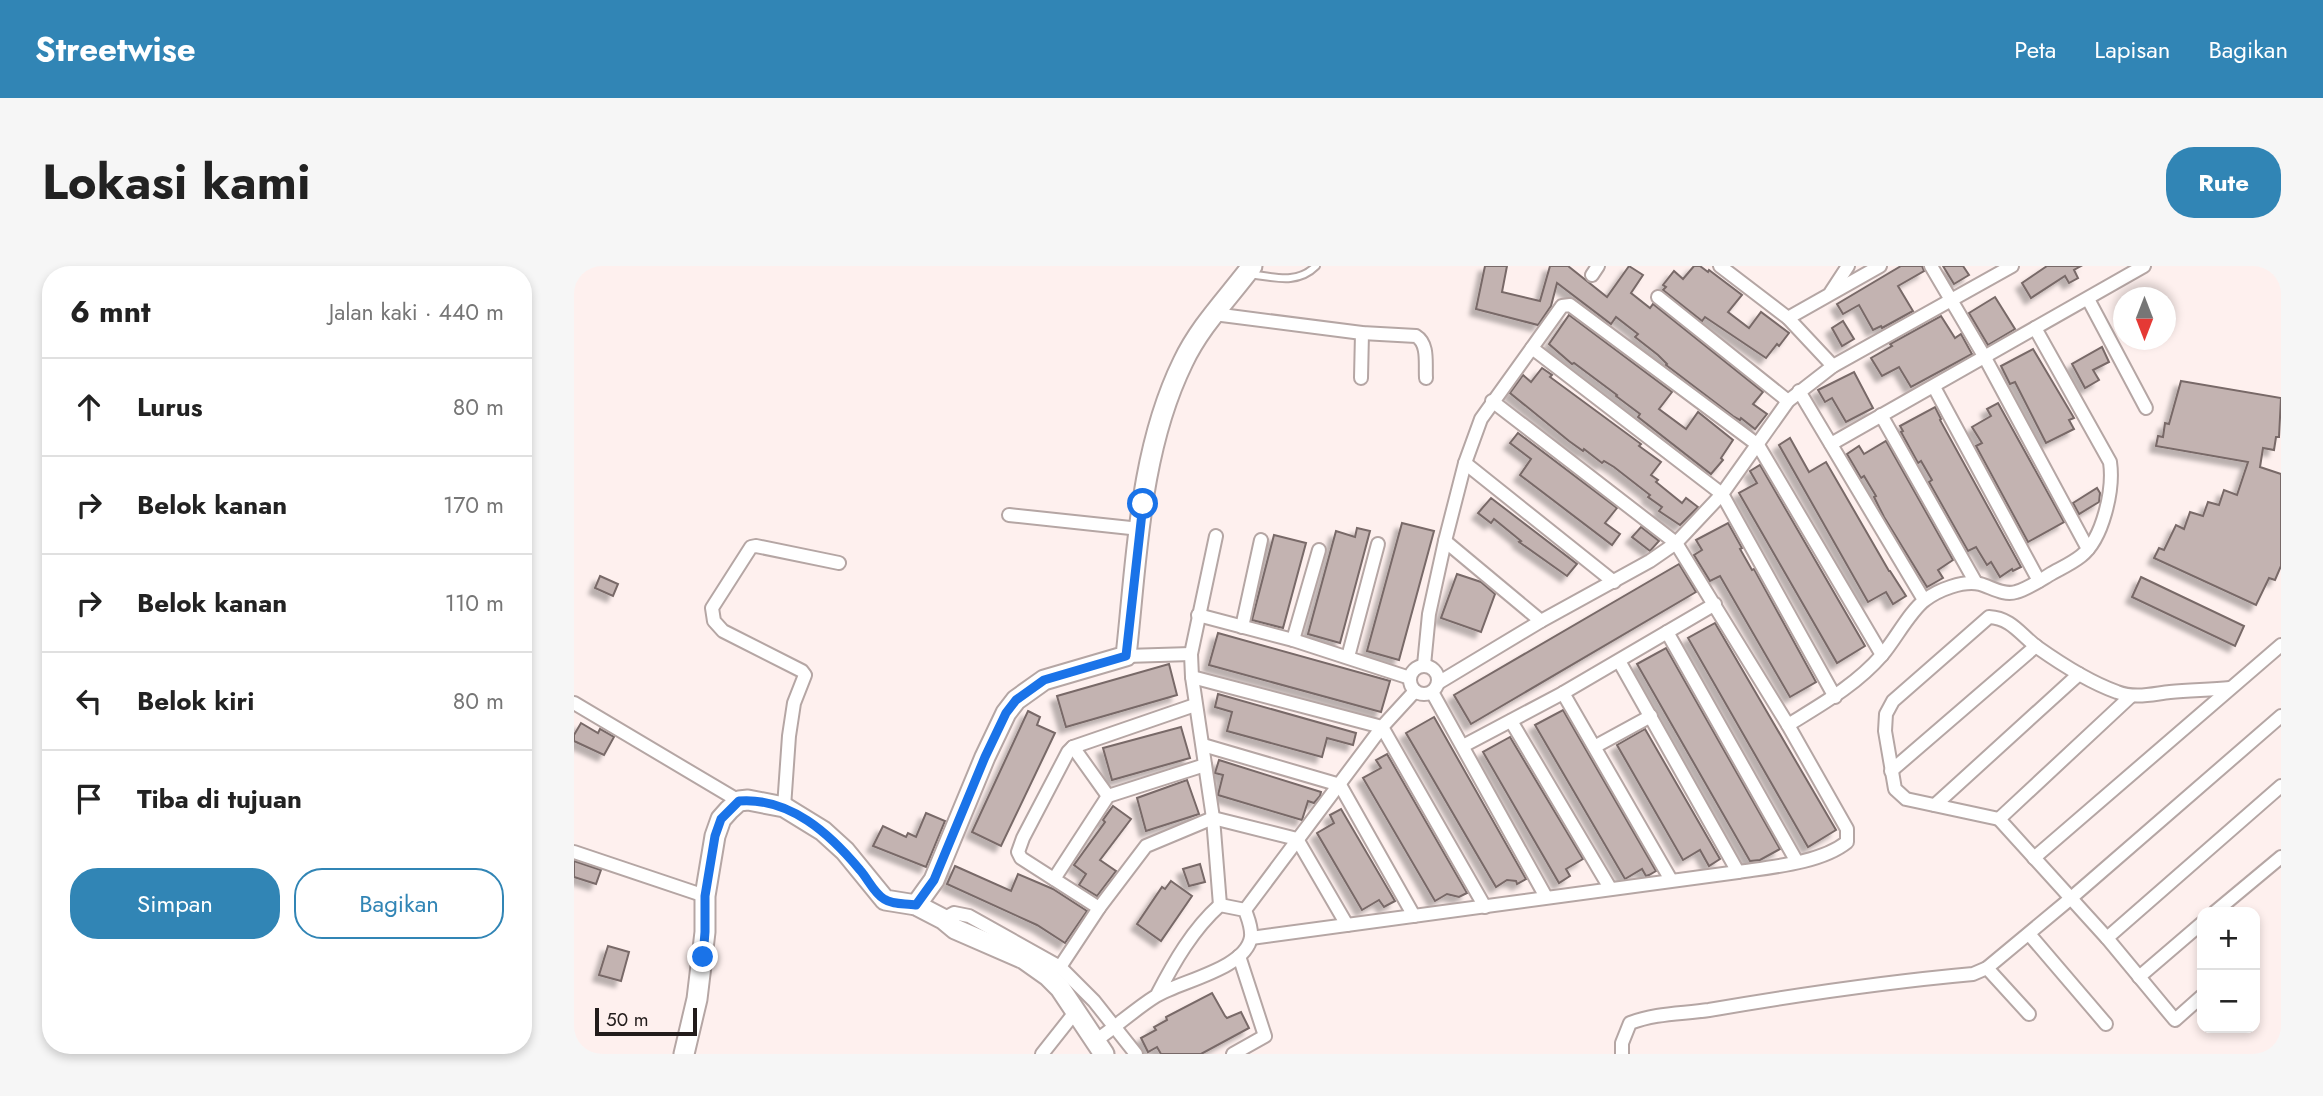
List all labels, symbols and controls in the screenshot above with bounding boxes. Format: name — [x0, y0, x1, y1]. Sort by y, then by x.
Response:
text: Streetwise — [35, 26, 196, 73]
text: Peta — [2014, 32, 2056, 67]
text: Lapisan — [2094, 32, 2170, 67]
text: Bagikan — [2208, 32, 2288, 67]
text: Lokasi kami — [42, 147, 310, 217]
button: Rute — [2166, 147, 2281, 218]
north arrow — [2113, 287, 2176, 350]
text: 6 mnt — [70, 290, 150, 333]
text: Jalan kaki · 440 m — [329, 295, 504, 329]
icon: ahead — [70, 388, 108, 426]
text: Lurus — [137, 388, 203, 426]
text: 80 m — [453, 390, 504, 424]
icon: right — [70, 486, 108, 524]
text: Belok kanan — [137, 486, 287, 524]
text: 170 m — [443, 488, 504, 522]
route start — [1127, 488, 1158, 519]
icon: right — [70, 584, 108, 622]
text: Belok kanan — [137, 584, 287, 622]
text: 110 m — [445, 586, 504, 620]
icon: left — [70, 682, 108, 720]
text: Belok kiri — [137, 682, 254, 720]
text: 80 m — [453, 684, 504, 718]
icon: arrive — [70, 780, 108, 818]
text: Tiba di tujuan — [137, 780, 302, 818]
button: Simpan — [70, 868, 280, 939]
button: Bagikan — [294, 868, 504, 939]
map controls — [2197, 907, 2260, 1033]
button: + — [2197, 907, 2260, 970]
route end — [687, 941, 718, 972]
button: − — [2197, 970, 2260, 1033]
scale bar — [595, 1005, 696, 1037]
text: 50 m — [606, 1006, 649, 1033]

